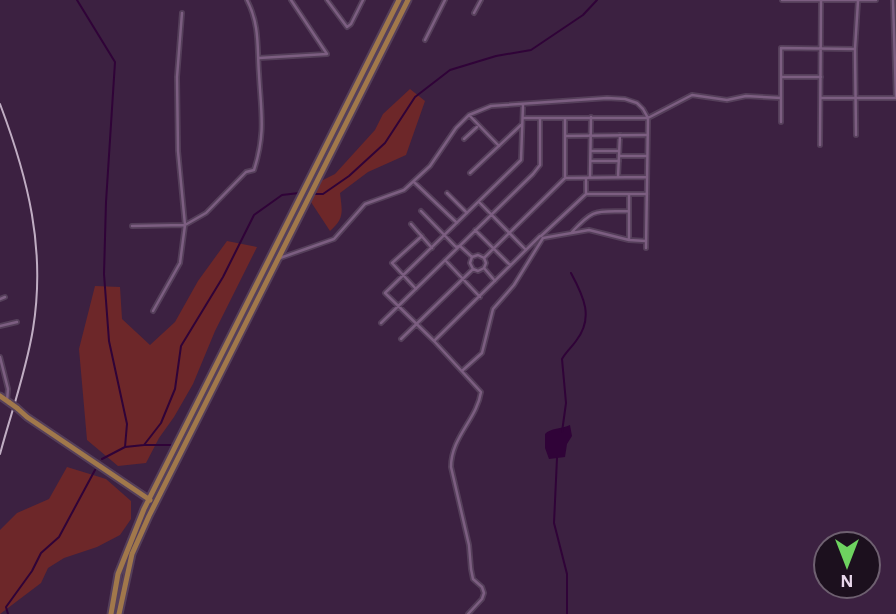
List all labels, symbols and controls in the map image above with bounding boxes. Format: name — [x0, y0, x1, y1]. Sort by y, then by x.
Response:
north arrow — [812, 530, 882, 600]
text: N — [840, 571, 854, 590]

